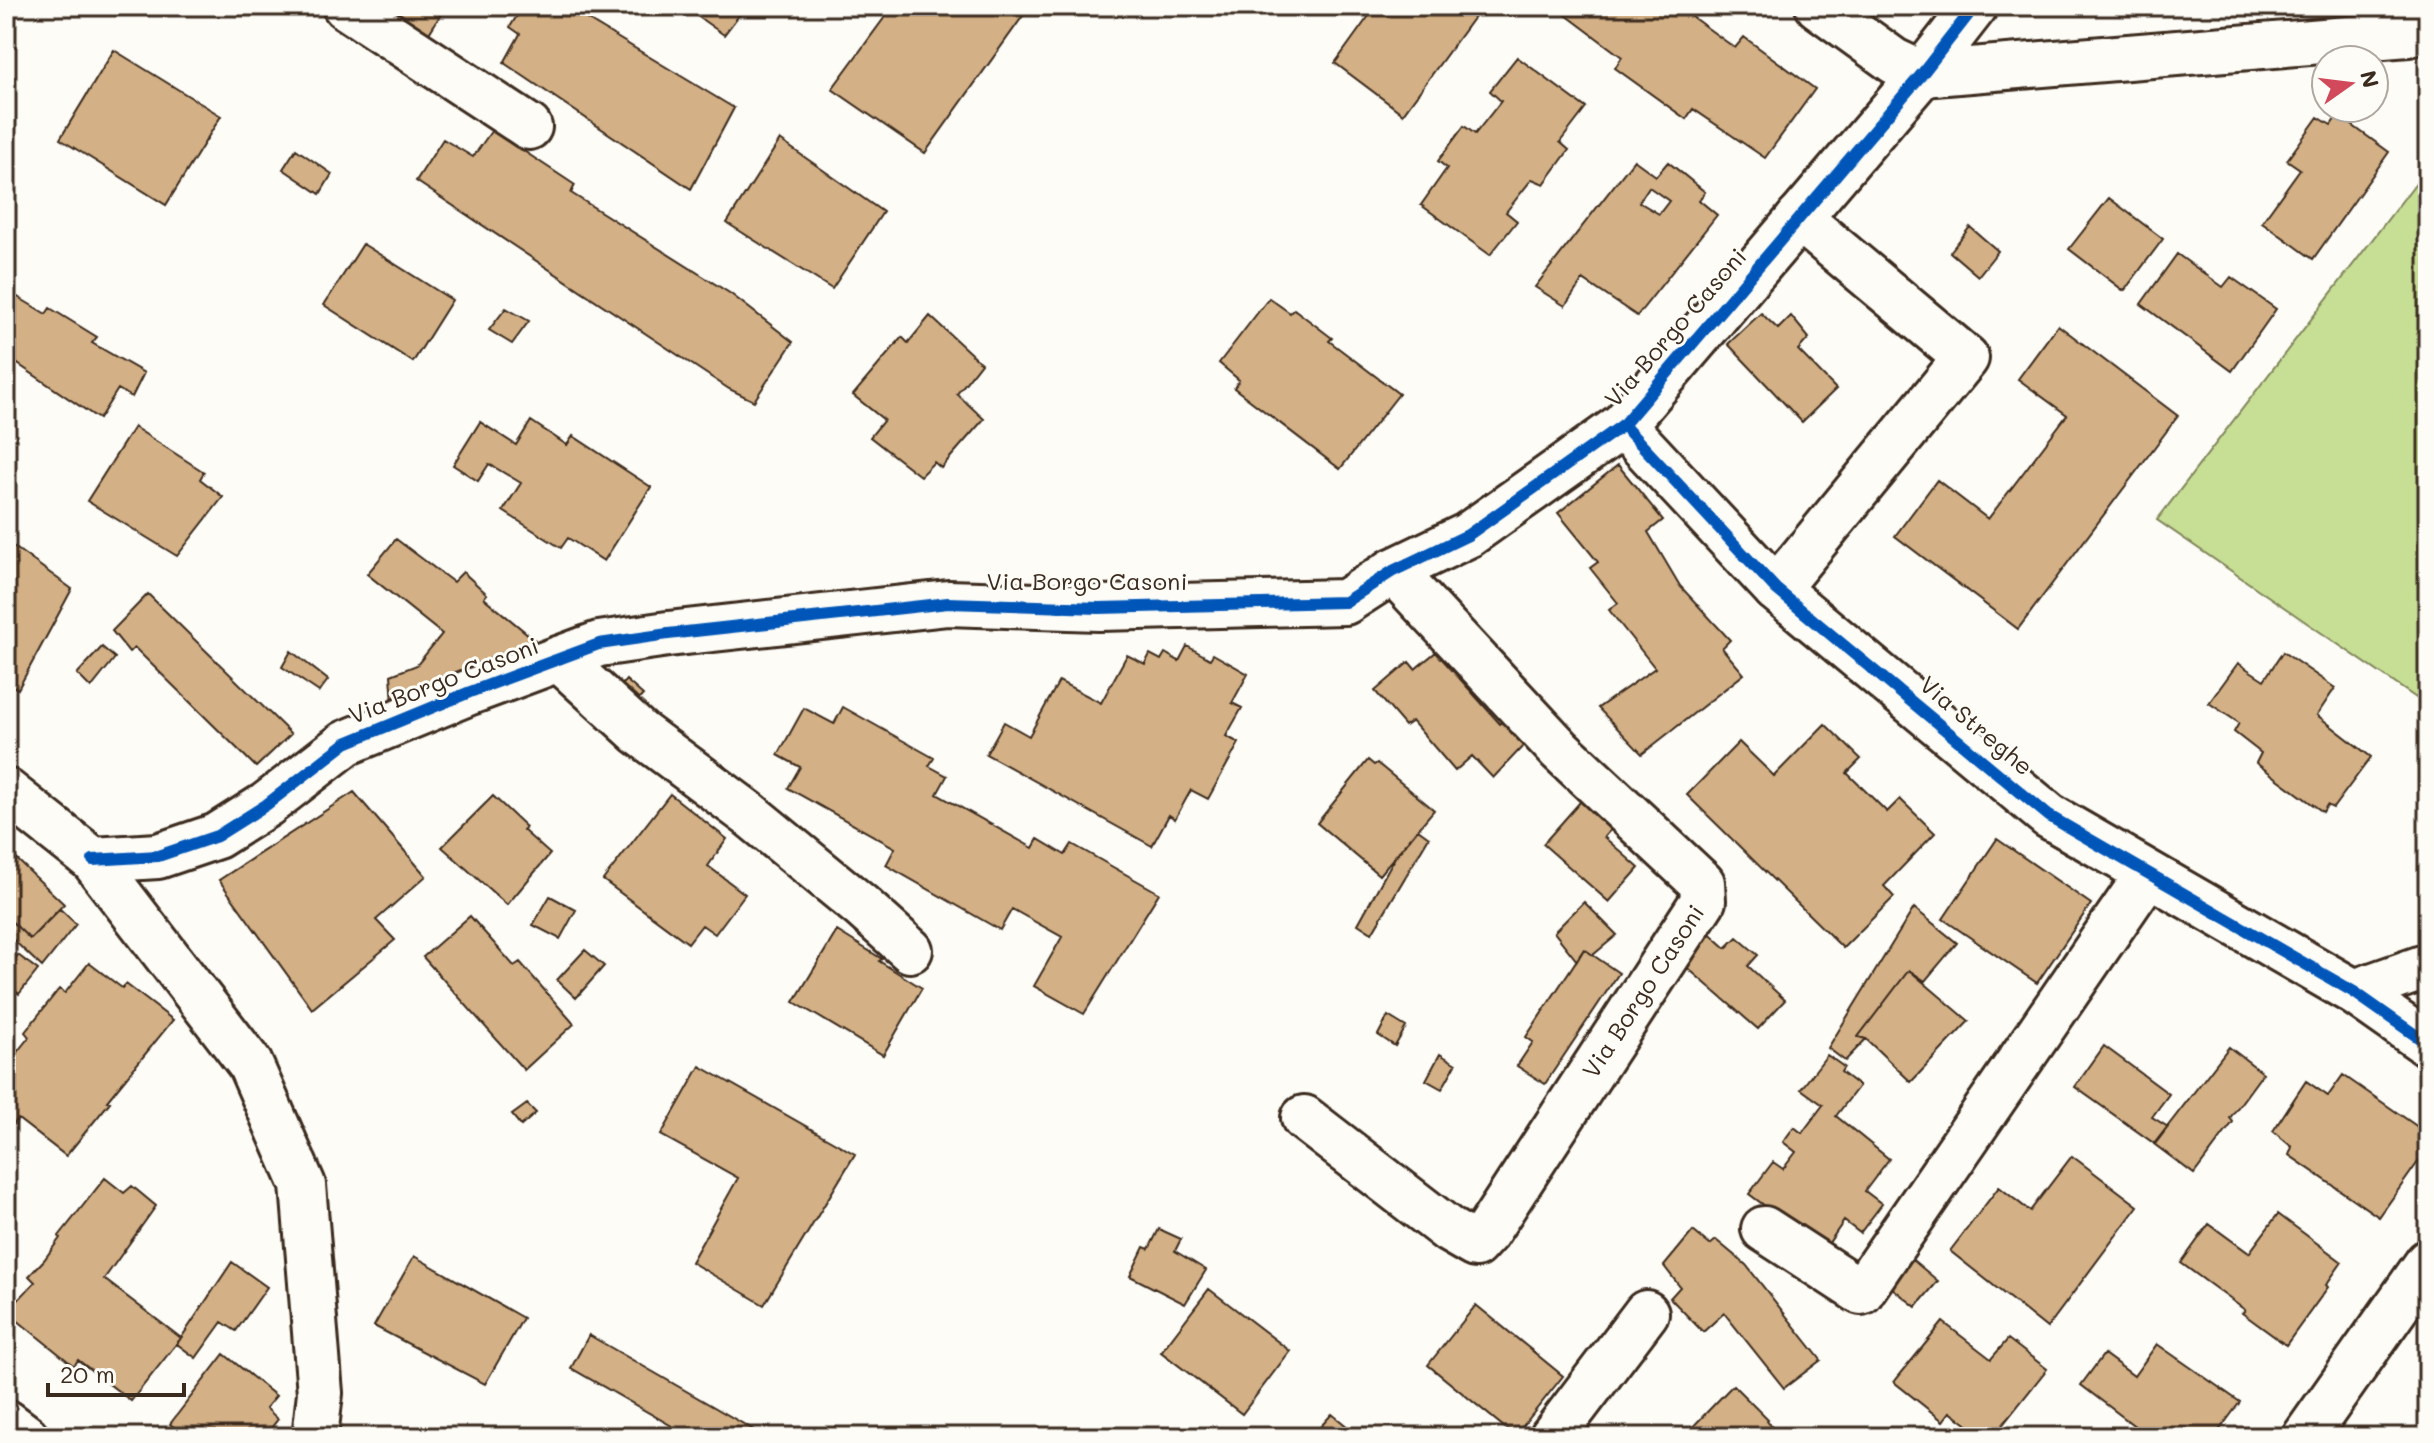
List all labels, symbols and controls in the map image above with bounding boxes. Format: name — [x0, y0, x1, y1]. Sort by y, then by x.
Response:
north arrow — [2310, 44, 2390, 124]
text: N — [2354, 67, 2386, 91]
street label: Via Borgo Casoni — [1597, 241, 1753, 413]
street label: Via Borgo Casoni — [986, 565, 1188, 596]
street label: Via Borgo Casoni — [344, 629, 543, 730]
street label: Via Streghe — [1914, 668, 2040, 781]
street label: Via Borgo Casoni — [1575, 898, 1711, 1083]
scale bar — [48, 1347, 184, 1397]
text: 20 m — [60, 1358, 115, 1389]

